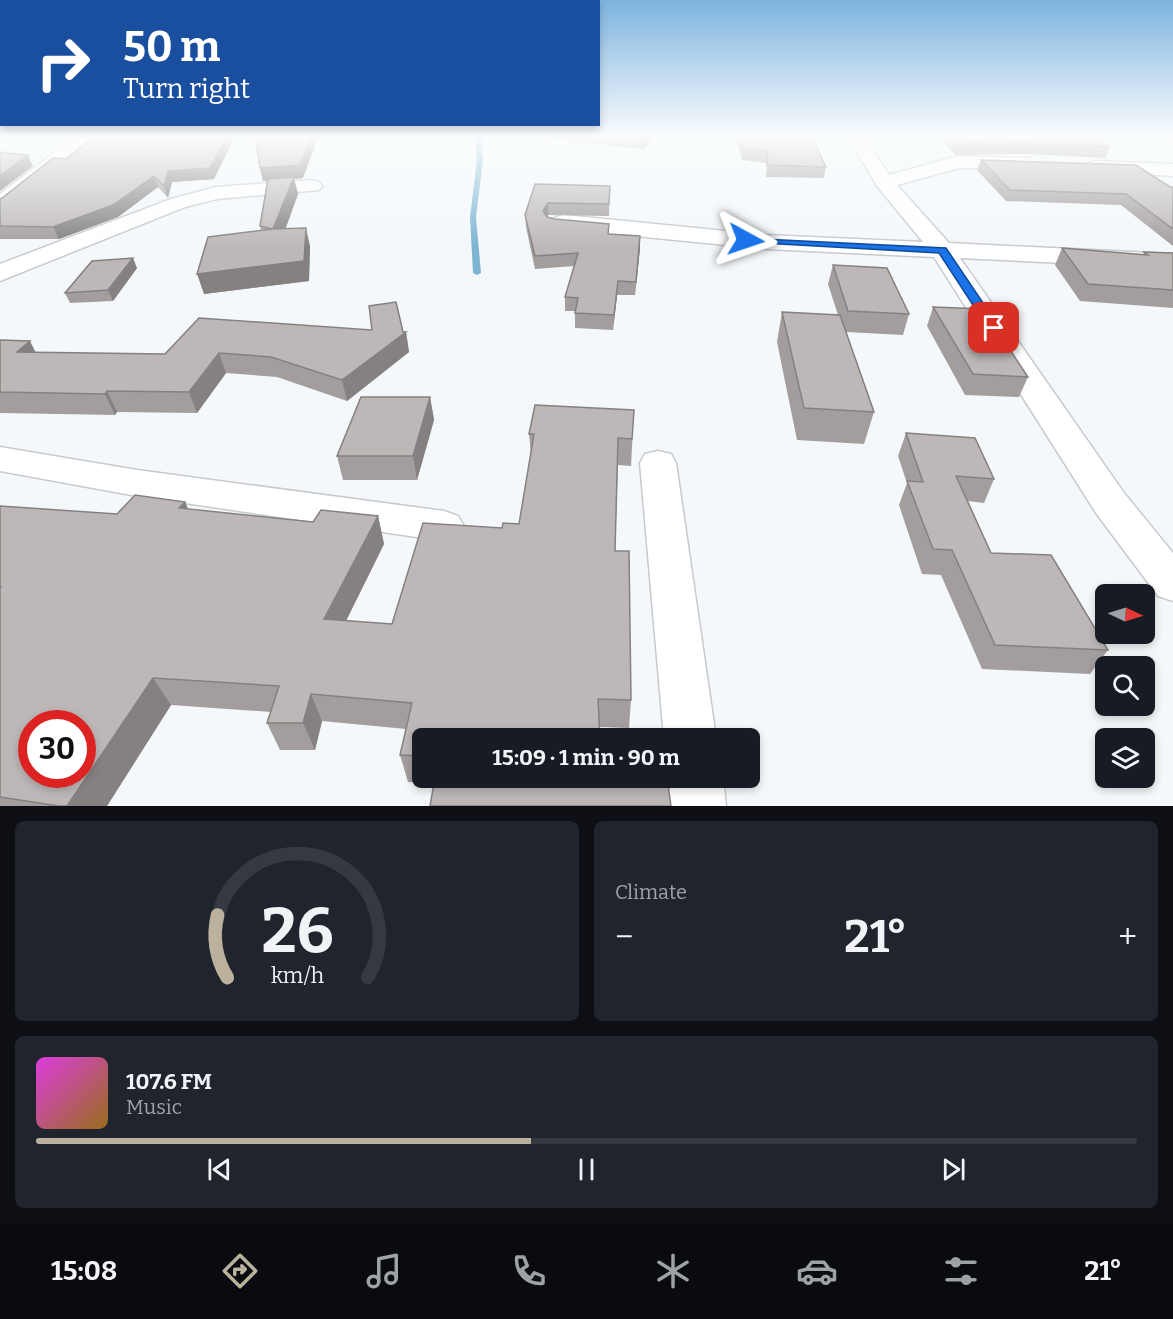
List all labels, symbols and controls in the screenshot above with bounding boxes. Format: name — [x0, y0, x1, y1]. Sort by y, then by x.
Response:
text: 50 m — [123, 22, 220, 72]
icon: right — [24, 24, 102, 102]
text: Turn right — [123, 73, 250, 105]
position arrow — [714, 208, 778, 272]
pin — [968, 302, 1019, 353]
icon: arrive — [977, 311, 1010, 344]
north arrow — [1095, 584, 1155, 644]
map controls — [1095, 584, 1155, 788]
button: search — [1095, 656, 1155, 716]
speed limit sign: 30 — [18, 710, 96, 788]
button: layers — [1095, 728, 1155, 788]
text: 15:09 · 1 min · 90 m — [492, 744, 680, 771]
text: Climate — [615, 880, 687, 904]
text: 26 — [261, 894, 333, 969]
text: 21° — [844, 910, 907, 964]
text: − — [615, 917, 633, 957]
text: + — [1118, 917, 1137, 957]
text: km/h — [270, 963, 324, 989]
text: 107.6 FM — [126, 1068, 212, 1095]
text: Music — [126, 1095, 182, 1119]
icon: previous — [203, 1153, 236, 1186]
icon: pause — [570, 1153, 603, 1186]
icon: next — [937, 1153, 970, 1186]
icon: directions — [219, 1250, 261, 1292]
icon: music — [363, 1250, 405, 1292]
icon: phone — [508, 1250, 550, 1292]
icon: climate — [652, 1250, 694, 1292]
icon: car — [796, 1250, 838, 1292]
icon: filters — [940, 1250, 982, 1292]
text: 15:08 — [51, 1255, 117, 1287]
text: 21° — [1084, 1255, 1122, 1287]

